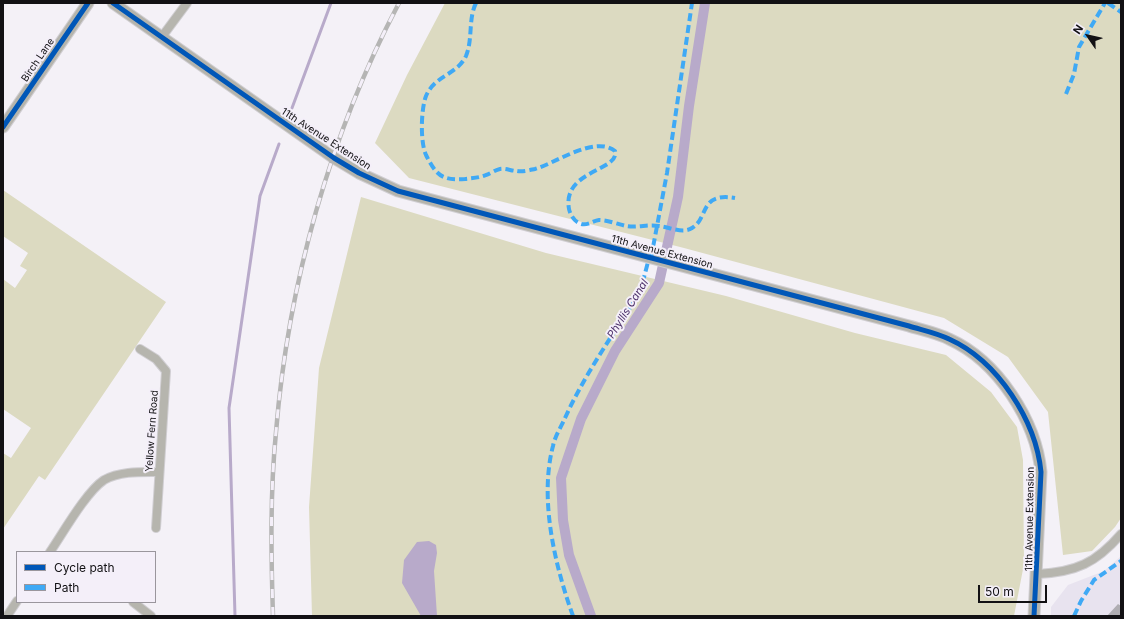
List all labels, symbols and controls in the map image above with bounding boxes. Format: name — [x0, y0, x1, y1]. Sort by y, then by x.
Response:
north arrow — [1068, 16, 1108, 56]
text: N — [1070, 22, 1086, 37]
street label: Birch Lane — [19, 36, 57, 84]
street label: 11th Avenue Extension — [279, 106, 373, 172]
street label: 11th Avenue Extension — [610, 233, 714, 271]
water label: Phyllis Canal — [605, 277, 651, 341]
street label: Yellow Fern Road — [143, 390, 161, 472]
street label: 11th Avenue Extension — [1023, 467, 1037, 571]
legend — [16, 551, 156, 603]
text: Cycle path — [54, 560, 115, 575]
scale bar — [980, 577, 1049, 603]
text: Path — [54, 580, 79, 595]
text: 50 m — [985, 584, 1014, 599]

